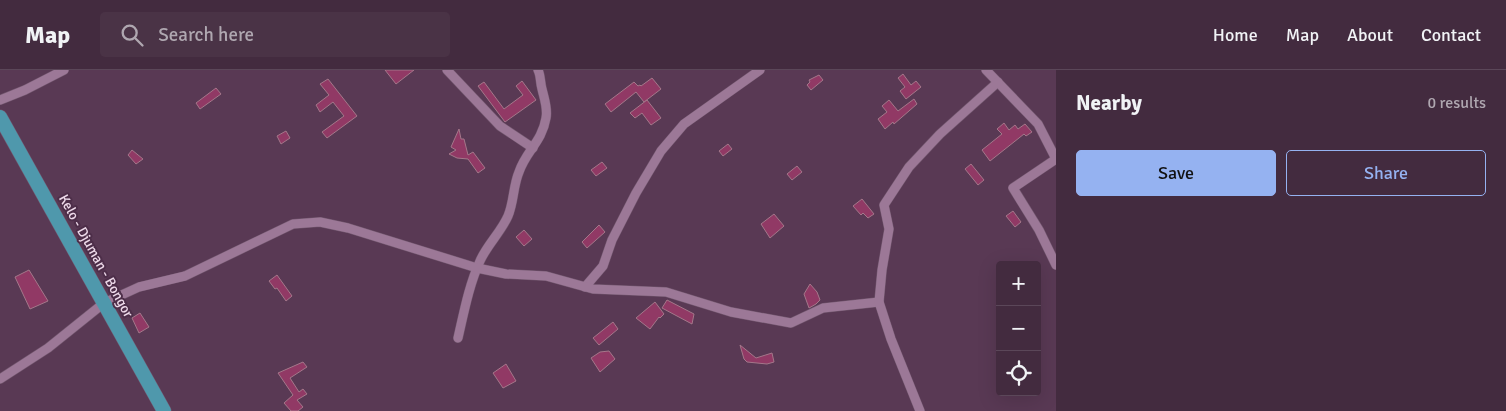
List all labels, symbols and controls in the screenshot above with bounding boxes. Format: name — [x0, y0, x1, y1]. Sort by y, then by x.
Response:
search box — [100, 12, 450, 57]
text: Map — [25, 20, 70, 50]
icon: search — [118, 21, 146, 49]
text: Search here — [158, 23, 254, 47]
text: Home — [1213, 24, 1258, 46]
text: Map — [1286, 24, 1319, 46]
text: About — [1347, 24, 1393, 46]
text: Contact — [1421, 24, 1481, 46]
text: Nearby — [1076, 90, 1142, 116]
text: 0 results — [1427, 93, 1486, 113]
button: Save — [1076, 150, 1276, 196]
button: Share — [1286, 150, 1486, 196]
street label: Kelo - Djuman - Bongor — [55, 191, 137, 321]
map controls — [996, 261, 1041, 396]
button: + — [996, 261, 1041, 306]
button: − — [996, 306, 1041, 351]
button: locate — [996, 351, 1041, 396]

